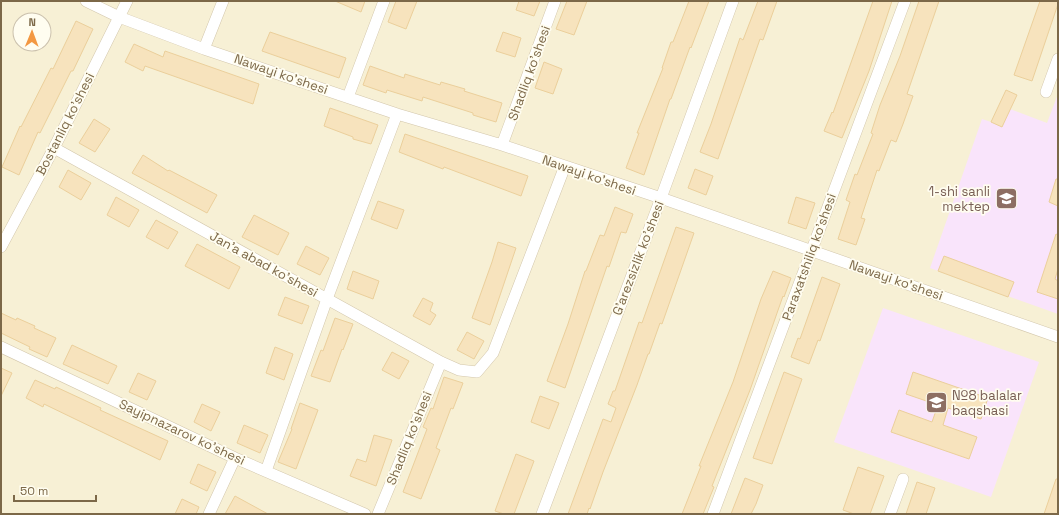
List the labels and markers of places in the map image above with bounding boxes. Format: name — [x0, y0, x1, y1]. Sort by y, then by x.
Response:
place label: 1-shi sanli mektep — [929, 183, 990, 215]
school or university icon: 1-shi sanli mektep — [993, 185, 1019, 211]
place label: №8 balalar baqshasi — [952, 387, 1022, 419]
school or university icon: №8 balalar baqshasi — [924, 389, 950, 415]

